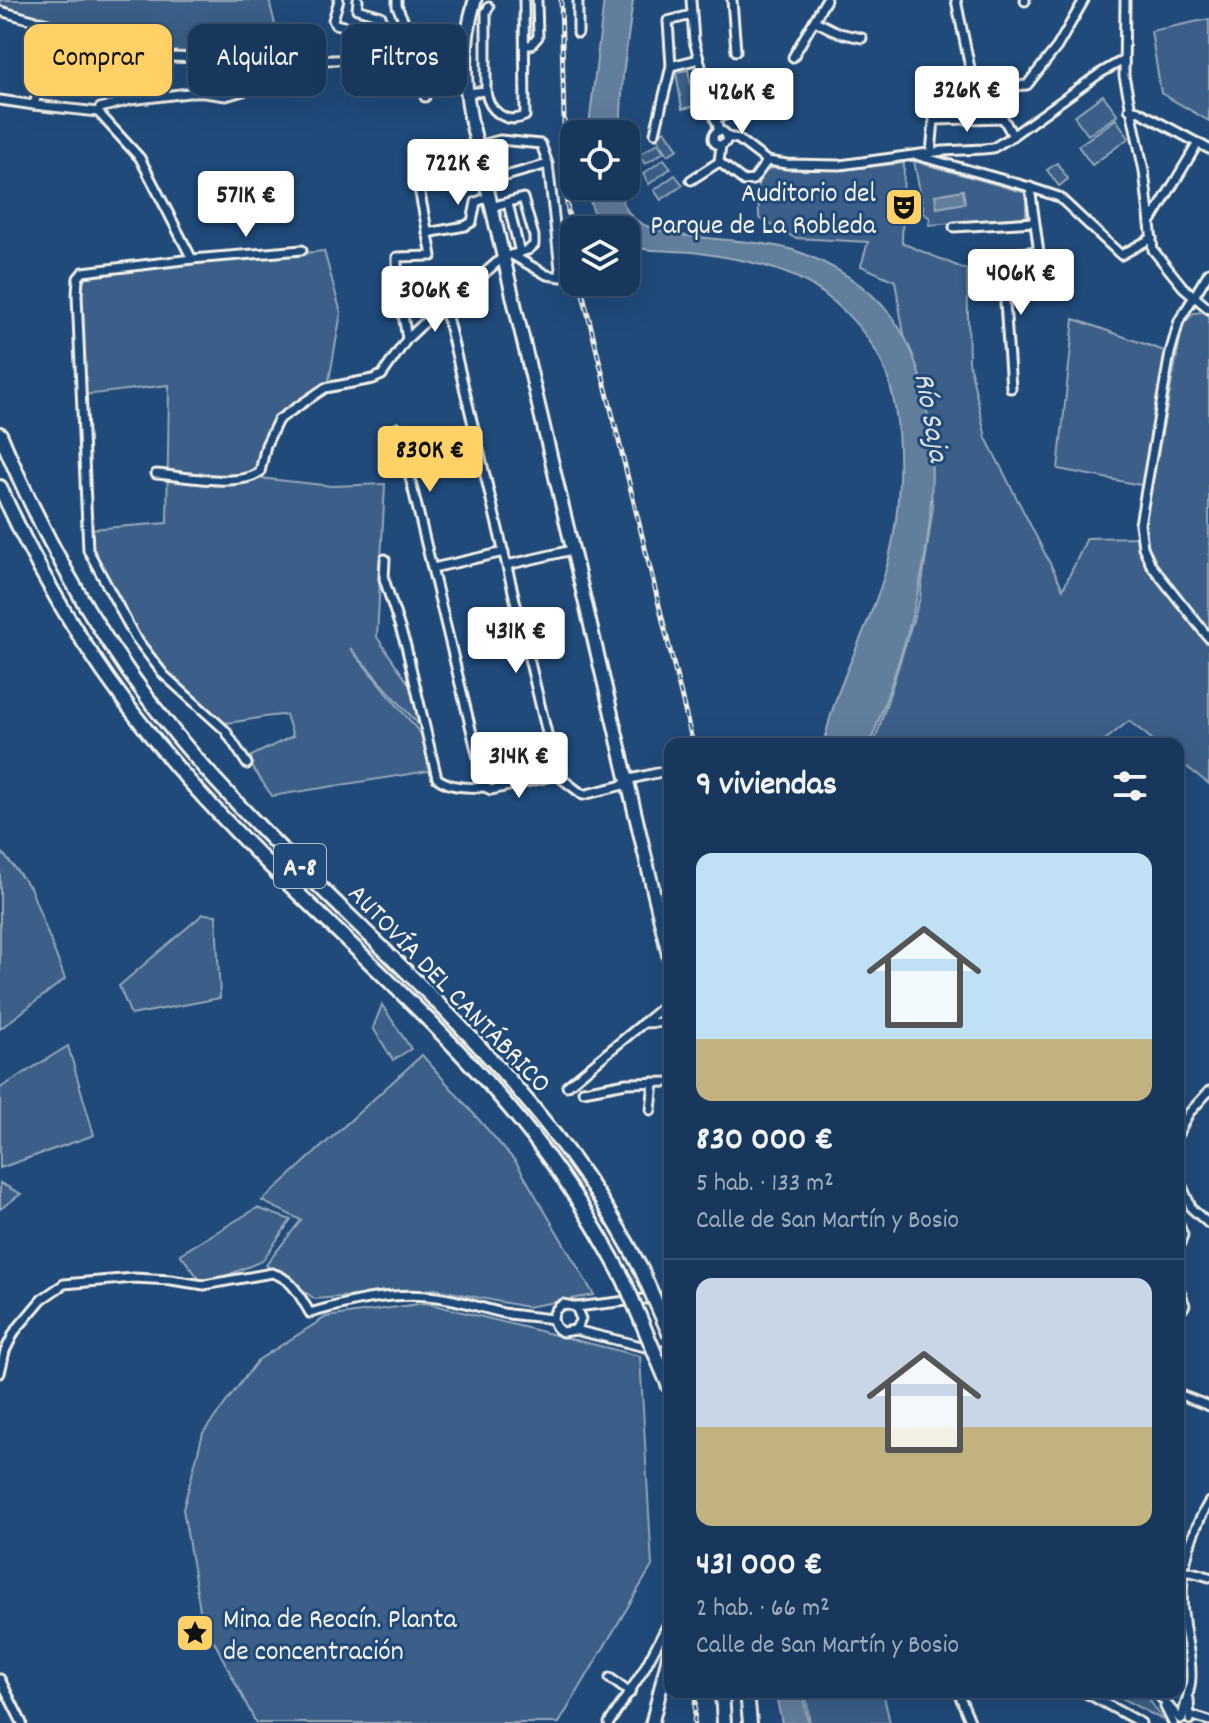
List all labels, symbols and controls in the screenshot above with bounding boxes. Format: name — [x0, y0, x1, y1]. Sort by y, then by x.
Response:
chip: Comprar — [24, 24, 172, 96]
chip: Alquilar — [188, 24, 326, 96]
chip: Filtros — [342, 24, 467, 96]
pin: 326K € — [902, 66, 1032, 134]
pin: 426K € — [677, 68, 807, 136]
text: 326K € — [933, 73, 1001, 110]
text: 426K € — [708, 75, 776, 112]
map controls — [560, 120, 640, 296]
button: locate — [560, 120, 640, 200]
pin: 722K € — [393, 139, 523, 207]
text: 722K € — [425, 146, 491, 183]
pin: 571K € — [181, 171, 311, 239]
place label: Auditorio del Parque de La Robleda — [650, 176, 877, 248]
text: 571K € — [216, 178, 276, 215]
theatre icon: Auditorio del Parque de La Robleda — [883, 186, 925, 228]
button: layers — [560, 216, 640, 296]
pin: 406K € — [956, 249, 1086, 317]
text: 406K € — [986, 256, 1056, 293]
pin: 306K € — [370, 266, 500, 334]
text: 306K € — [400, 273, 470, 310]
water label: Río Saja — [900, 370, 958, 468]
pin: 830K € — [365, 426, 495, 494]
text: 830K € — [396, 433, 464, 470]
pin: 431K € — [451, 607, 581, 675]
text: 431K € — [486, 614, 546, 651]
pin: 314K € — [454, 732, 584, 800]
text: 314K € — [489, 739, 549, 776]
text: 9 viviendas — [696, 762, 837, 811]
icon: filters — [1108, 764, 1152, 808]
road number: A-8 — [274, 844, 326, 888]
street label: AUTOVÍA DEL CANTÁBRICO — [336, 877, 558, 1104]
icon: home — [852, 905, 996, 1049]
text: 830 000 € — [696, 1117, 833, 1166]
text: 5 hab. · 133 m² — [696, 1166, 834, 1203]
text: Calle de San Martín y Bosio — [696, 1203, 959, 1240]
icon: home — [852, 1330, 996, 1474]
text: 431 000 € — [696, 1542, 823, 1591]
text: 2 hab. · 66 m² — [696, 1591, 830, 1628]
place label: Mina de Reocín. Planta de concentración — [223, 1602, 457, 1674]
place icon: Mina de Reocín. Planta de concentración — [174, 1612, 216, 1654]
text: Calle de San Martín y Bosio — [696, 1628, 959, 1665]

